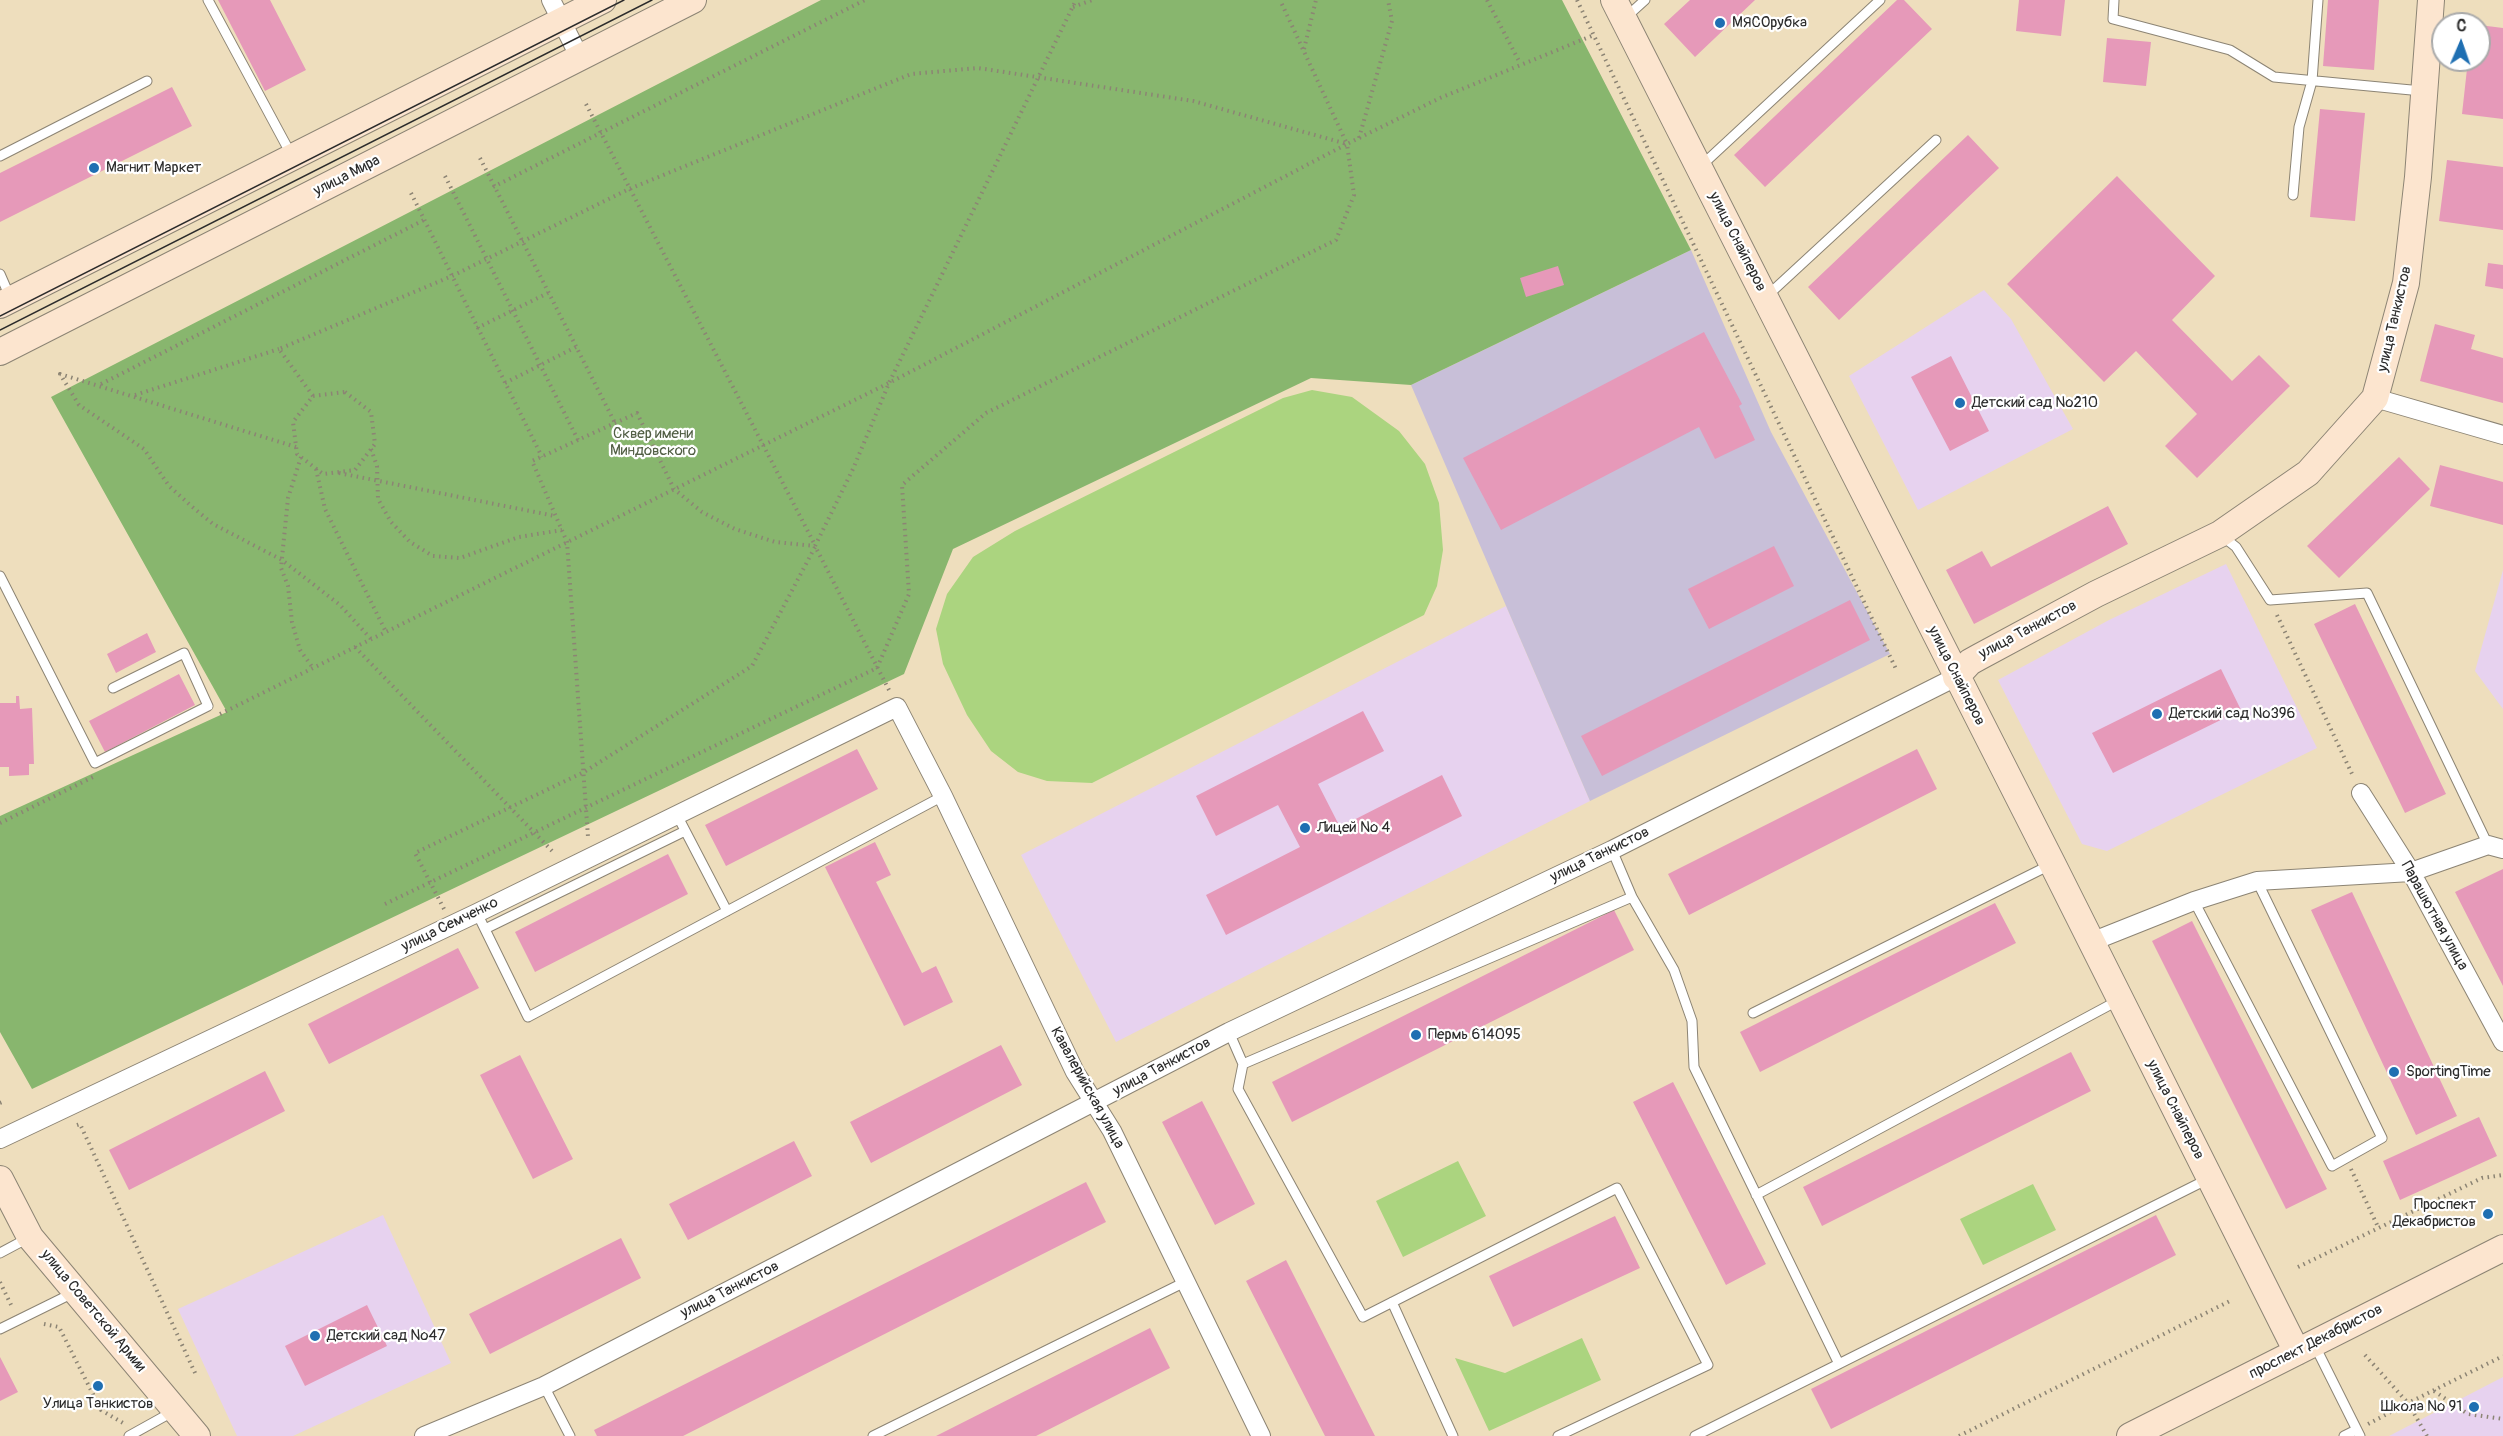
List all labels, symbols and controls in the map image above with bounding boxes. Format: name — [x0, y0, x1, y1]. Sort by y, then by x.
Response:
north arrow — [2431, 12, 2491, 72]
place label: МЯСОрубка — [1732, 14, 1807, 32]
marker: МЯСОрубка — [1713, 16, 1727, 30]
text: С — [2456, 16, 2467, 36]
street label: улица Мира — [311, 152, 383, 200]
place label: Магнит Маркет — [106, 159, 201, 177]
marker: Магнит Маркет — [87, 161, 101, 175]
street label: улица Снайперов — [1704, 189, 1770, 295]
street label: улица Танкистов — [2374, 264, 2416, 374]
place label: Детский сад №210 — [1972, 394, 2098, 412]
marker: Детский сад №210 — [1953, 396, 1967, 410]
park label: Сквер имени Миндовского — [610, 425, 696, 460]
street label: улица Танкистов — [1976, 597, 2080, 663]
street label: улица Снайперов — [1923, 623, 1989, 729]
place label: Детский сад №396 — [2169, 705, 2295, 723]
marker: Детский сад №396 — [2150, 707, 2164, 721]
place label: Лицей № 4 — [1317, 819, 1390, 837]
marker: Лицей № 4 — [1298, 821, 1312, 835]
street label: улица Танкистов — [1547, 823, 1653, 887]
street label: Парашютная улица — [2397, 858, 2471, 974]
street label: улица Семченко — [399, 894, 501, 956]
street label: Кавалерийская улица — [1046, 1024, 1128, 1152]
place label: Пермь 614095 — [1428, 1026, 1521, 1044]
marker: Пермь 614095 — [1409, 1028, 1423, 1042]
street label: улица Танкистов — [1110, 1034, 1214, 1100]
street label: улица Снайперов — [2142, 1057, 2208, 1163]
place label: SportingTime — [2406, 1063, 2491, 1081]
marker: SportingTime — [2387, 1065, 2401, 1079]
place label: Проспект Декабристов — [2393, 1196, 2476, 1231]
marker: Проспект Декабристов — [2481, 1207, 2495, 1221]
street label: улица Советской Армии — [37, 1246, 149, 1376]
street label: улица Танкистов — [678, 1257, 782, 1323]
street label: проспект Декабристов — [2246, 1301, 2386, 1383]
place label: Детский сад №47 — [327, 1327, 445, 1345]
marker: Детский сад №47 — [308, 1329, 322, 1343]
marker: Улица Танкистов — [91, 1379, 105, 1393]
place label: Улица Танкистов — [43, 1395, 153, 1413]
place label: Школа № 91 — [2381, 1398, 2462, 1416]
marker: Школа № 91 — [2467, 1400, 2481, 1414]

